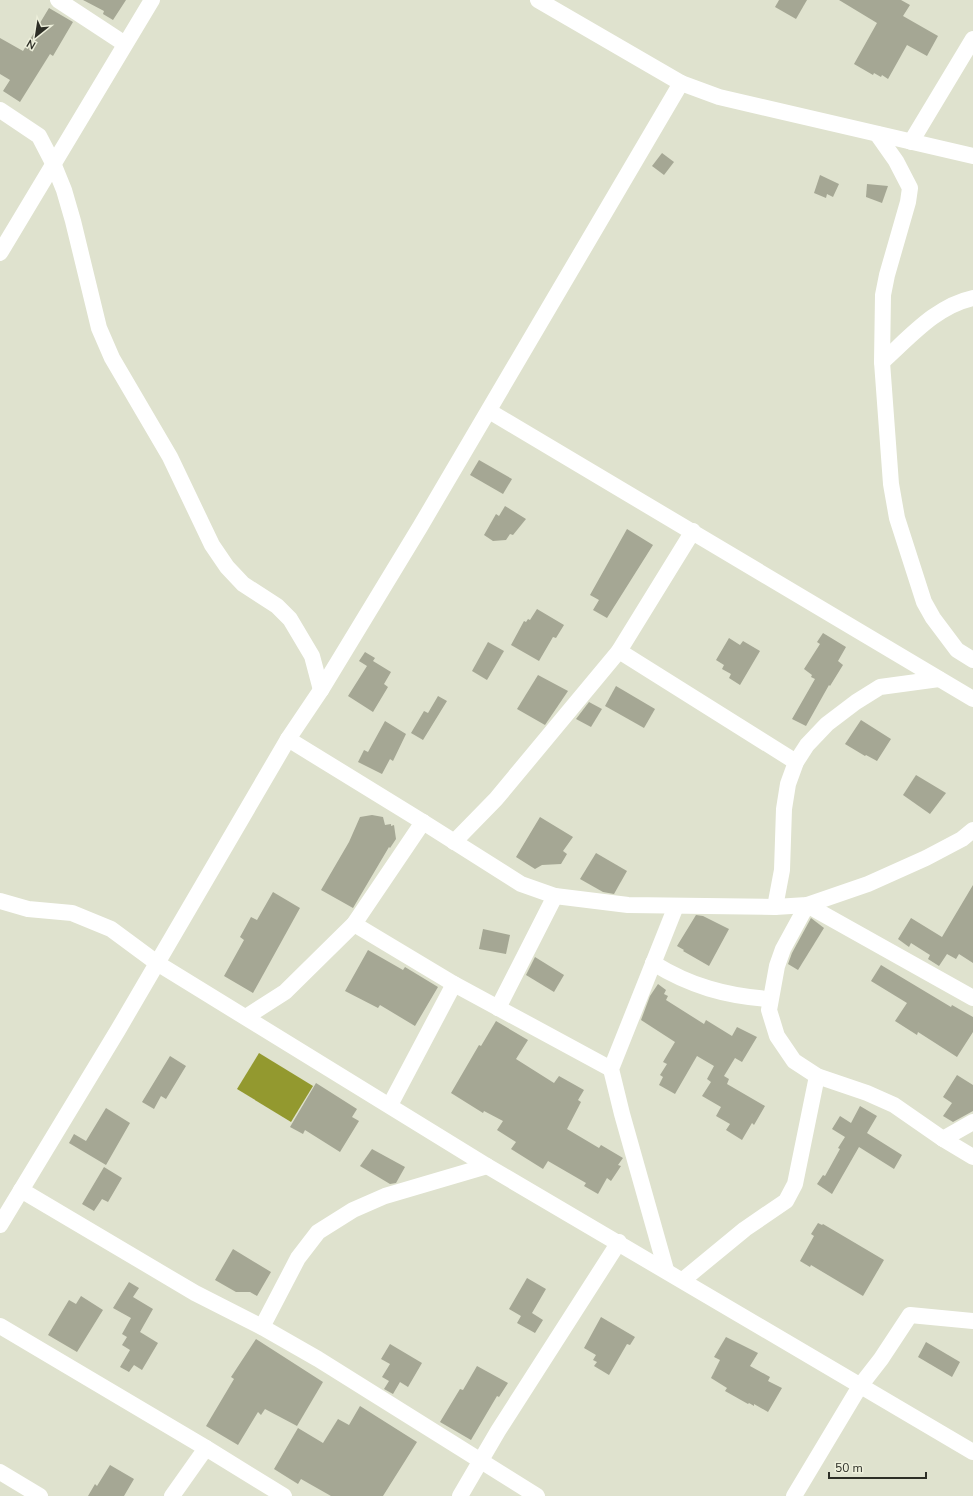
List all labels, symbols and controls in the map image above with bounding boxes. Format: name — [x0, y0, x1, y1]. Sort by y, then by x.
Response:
north arrow — [16, 16, 56, 56]
text: N — [24, 36, 39, 53]
scale bar — [829, 1454, 926, 1480]
text: 50 m — [835, 1460, 863, 1476]

